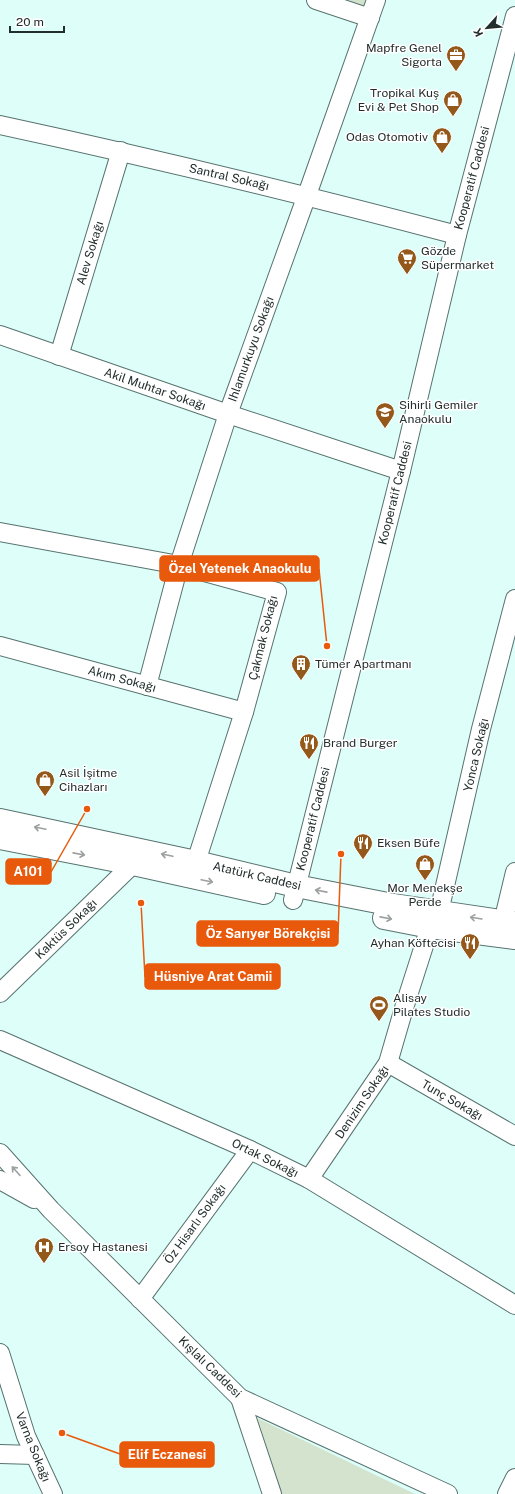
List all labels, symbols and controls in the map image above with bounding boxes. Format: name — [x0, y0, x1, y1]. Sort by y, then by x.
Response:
scale bar — [10, 8, 64, 34]
north arrow — [467, 8, 507, 48]
text: 20 m — [16, 15, 44, 29]
text: K — [471, 26, 485, 39]
place label: Mapfre Genel Sigorta — [366, 41, 442, 69]
office icon: Mapfre Genel Sigorta — [445, 44, 467, 72]
place label: Tropikal Kuş Evi & Pet Shop — [358, 86, 439, 114]
shop icon: Tropikal Kuş Evi & Pet Shop — [442, 89, 464, 117]
street label: Kooperatif Caddesi — [451, 125, 493, 231]
shop icon: Odas Otomotiv — [431, 126, 453, 154]
place label: Odas Otomotiv — [346, 130, 428, 144]
street label: Santral Sokağı — [187, 161, 271, 193]
street label: Alev Sokağı — [74, 219, 106, 287]
place label: Gözde Süpermarket — [421, 244, 494, 272]
supermarket icon: Gözde Süpermarket — [396, 247, 418, 275]
street label: Ihlamurkuyu Sokağı — [225, 294, 277, 404]
street label: Akil Muhtar Sokağı — [102, 365, 208, 413]
place label: Sihirli Gemiler Anaokulu — [399, 398, 478, 426]
school or university icon: Sihirli Gemiler Anaokulu — [374, 401, 396, 429]
street label: Kooperatif Caddesi — [375, 440, 415, 546]
callout: Özel Yetenek Anaokulu — [160, 556, 319, 581]
text: Özel Yetenek Anaokulu — [168, 560, 312, 576]
street label: Çakmak Sokağı — [246, 594, 280, 682]
building icon: Tümer Apartmanı — [290, 653, 312, 681]
place label: Tümer Apartmanı — [315, 657, 412, 671]
street label: Akım Sokağı — [86, 663, 158, 695]
street label: Yonca Sokağı — [461, 717, 491, 793]
restaurant icon: Brand Burger — [298, 732, 320, 760]
place label: Brand Burger — [323, 736, 398, 750]
place label: Asil İşitme Cihazları — [59, 766, 117, 794]
street label: Kooperatif Caddesi — [293, 766, 333, 872]
shop icon: Asil İşitme Cihazları — [34, 769, 56, 797]
one-way arrow — [33, 824, 46, 832]
restaurant icon: Eksen Büfe — [352, 832, 374, 860]
place label: Eksen Büfe — [377, 836, 440, 850]
one-way arrow — [73, 850, 86, 858]
one-way arrow — [161, 851, 174, 859]
shop icon: Mor Menekşe Perde — [414, 853, 436, 881]
callout: A101 — [6, 859, 51, 884]
street label: Atatürk Caddesi — [212, 859, 302, 893]
text: A101 — [14, 864, 42, 879]
one-way arrow — [200, 877, 213, 885]
place label: Mor Menekşe Perde — [387, 881, 463, 909]
one-way arrow — [315, 886, 328, 894]
street label: Kaktüs Sokağı — [32, 896, 100, 962]
one-way arrow — [470, 913, 483, 921]
one-way arrow — [379, 914, 392, 922]
callout: Öz Sarıyer Börekçisi — [197, 921, 338, 946]
text: Öz Sarıyer Börekçisi — [206, 925, 330, 941]
restaurant icon: Ayhan Köftecisi — [459, 932, 481, 960]
place label: Ayhan Köftecisi — [370, 936, 456, 950]
callout: Hüsniye Arat Camii — [145, 964, 280, 989]
text: Hüsniye Arat Camii — [154, 969, 272, 984]
place label: Alisay Pilates Studio — [393, 991, 470, 1019]
sports icon: Alisay Pilates Studio — [368, 994, 390, 1022]
street label: Denizim Sokağı — [332, 1063, 392, 1141]
street label: Tunç Sokağı — [419, 1077, 485, 1123]
street label: Ortak Sokağı — [229, 1136, 301, 1180]
one-way arrow — [11, 1166, 21, 1176]
street label: Öz Hisarlı Sokağı — [161, 1182, 229, 1266]
hospital icon: Ersoy Hastanesi — [33, 1236, 55, 1264]
place label: Ersoy Hastanesi — [58, 1240, 148, 1254]
street label: Kışlalı Caddesi — [176, 1334, 244, 1400]
street label: Varna Sokağı — [13, 1410, 53, 1484]
callout: Elif Eczanesi — [120, 1442, 214, 1467]
text: Elif Eczanesi — [128, 1447, 206, 1462]

